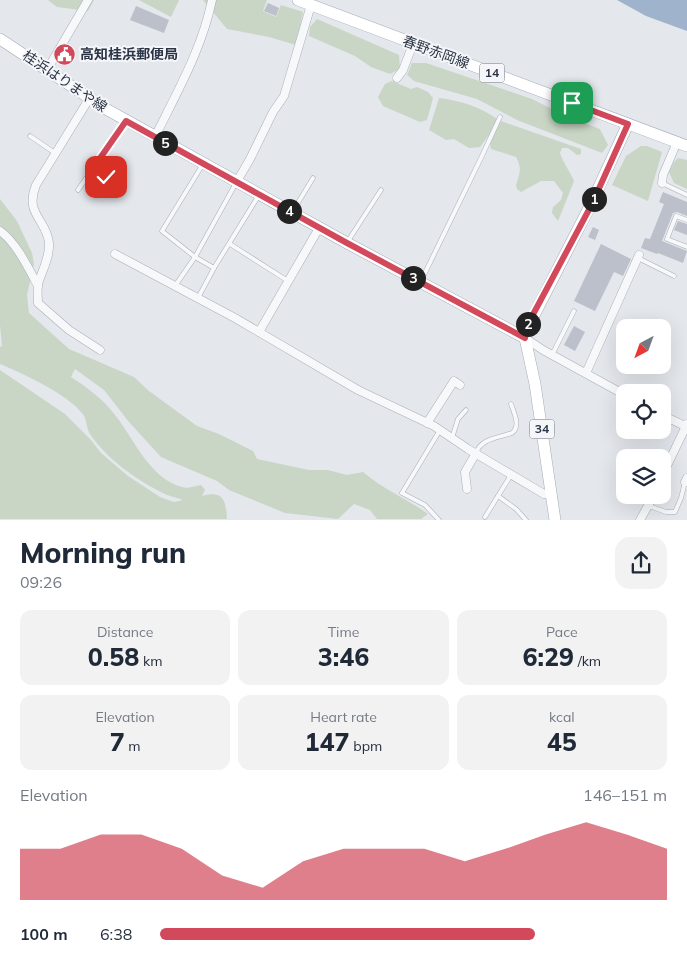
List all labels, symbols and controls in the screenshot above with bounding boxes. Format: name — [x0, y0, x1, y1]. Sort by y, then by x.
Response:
street label: 春野赤岡線 — [400, 32, 472, 72]
public building icon: 高知桂浜郵便局 — [52, 42, 76, 66]
place label: 高知桂浜郵便局 — [80, 45, 178, 63]
street label: 桂浜はりまや線 — [19, 46, 111, 116]
road number: 14 — [480, 64, 504, 82]
pin — [551, 82, 593, 124]
icon: arrive — [558, 89, 586, 117]
pin: 5 — [152, 130, 178, 156]
text: 5 — [161, 134, 170, 152]
pin — [85, 156, 127, 198]
icon: check — [92, 163, 120, 191]
pin: 1 — [582, 186, 606, 212]
text: 1 — [590, 190, 599, 208]
pin: 4 — [276, 198, 302, 224]
text: 4 — [285, 202, 294, 220]
pin: 3 — [400, 266, 426, 290]
text: 3 — [409, 269, 418, 287]
pin: 2 — [516, 312, 540, 336]
text: 2 — [524, 315, 533, 333]
north arrow — [616, 319, 671, 374]
map controls — [616, 319, 671, 504]
button: locate — [616, 384, 671, 439]
road number: 34 — [530, 419, 554, 438]
button: layers — [616, 449, 671, 504]
text: Morning run — [20, 535, 186, 570]
button: share — [615, 537, 667, 589]
text: 09:26 — [20, 572, 62, 592]
text: Distance — [97, 623, 153, 641]
text: Time — [328, 623, 359, 641]
text: Pace — [546, 623, 578, 641]
text: 0.58 — [88, 641, 139, 672]
text: 3:46 — [318, 641, 369, 672]
text: 6:29 — [523, 641, 574, 672]
text: km — [139, 652, 163, 670]
text: /km — [574, 652, 601, 670]
text: Elevation — [96, 708, 155, 726]
text: Heart rate — [310, 708, 377, 726]
text: kcal — [549, 708, 575, 726]
text: 7 — [110, 726, 125, 757]
text: 147 — [305, 726, 350, 757]
text: 45 — [547, 726, 577, 757]
text: m — [125, 737, 141, 755]
text: bpm — [350, 737, 382, 755]
text: Elevation — [20, 785, 88, 805]
text: 146–151 m — [583, 785, 667, 805]
text: 100 m — [20, 924, 68, 944]
text: 6:38 — [100, 924, 132, 944]

